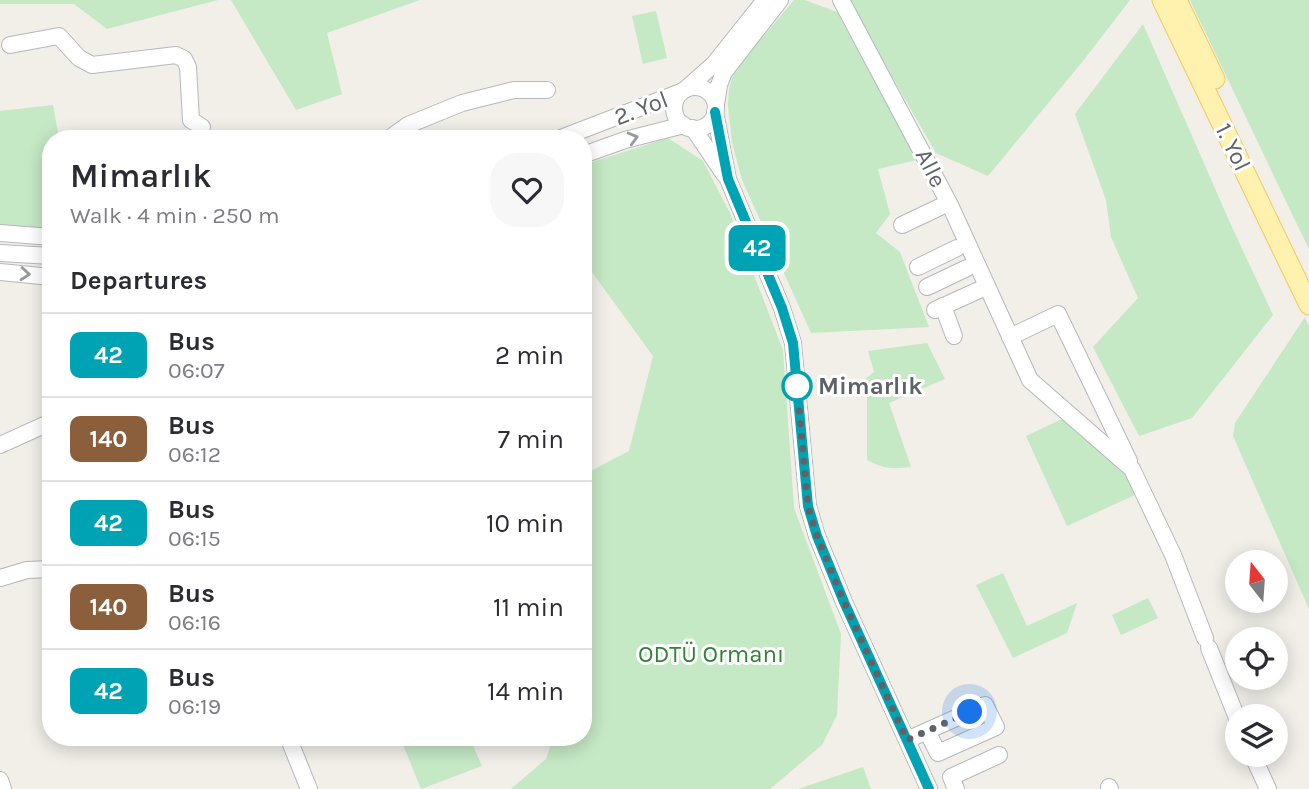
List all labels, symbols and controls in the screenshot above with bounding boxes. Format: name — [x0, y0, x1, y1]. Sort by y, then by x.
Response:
street label: 2. Yol — [610, 85, 672, 131]
street label: 1. Yol — [1210, 119, 1256, 175]
one-way arrow — [627, 132, 639, 147]
street label: Alle — [910, 144, 952, 192]
button: heart — [490, 153, 564, 227]
text: Mimarlık — [70, 157, 212, 195]
text: Walk · 4 min · 250 m — [70, 202, 279, 229]
line badge: 42 — [726, 225, 788, 271]
text: 42 — [743, 234, 771, 262]
text: Departures — [70, 265, 207, 296]
one-way arrow — [20, 266, 31, 281]
text: Bus — [168, 326, 215, 357]
text: 2 min — [495, 340, 564, 371]
text: 42 — [94, 341, 123, 369]
text: 06:07 — [168, 357, 225, 384]
marker: Mimarlık — [782, 371, 812, 401]
place label: Mimarlık — [818, 372, 922, 400]
text: Bus — [168, 410, 215, 441]
text: 7 min — [498, 424, 564, 455]
text: 140 — [89, 425, 128, 453]
text: 06:12 — [168, 441, 221, 468]
text: Bus — [168, 494, 215, 525]
text: 10 min — [486, 508, 564, 539]
text: 42 — [94, 509, 123, 537]
text: 06:15 — [168, 525, 221, 552]
north arrow — [1225, 550, 1288, 612]
map controls — [1225, 550, 1288, 767]
text: Bus — [168, 578, 215, 609]
text: 11 min — [493, 592, 564, 623]
text: 140 — [89, 593, 128, 621]
text: 06:16 — [168, 609, 221, 636]
button: locate — [1225, 627, 1288, 690]
park label: ODTÜ Ormanı — [638, 640, 784, 668]
text: Bus — [168, 662, 215, 693]
text: 14 min — [487, 676, 564, 707]
text: 42 — [94, 677, 123, 705]
text: 06:19 — [168, 693, 221, 720]
your location — [952, 694, 987, 729]
button: layers — [1225, 704, 1288, 767]

